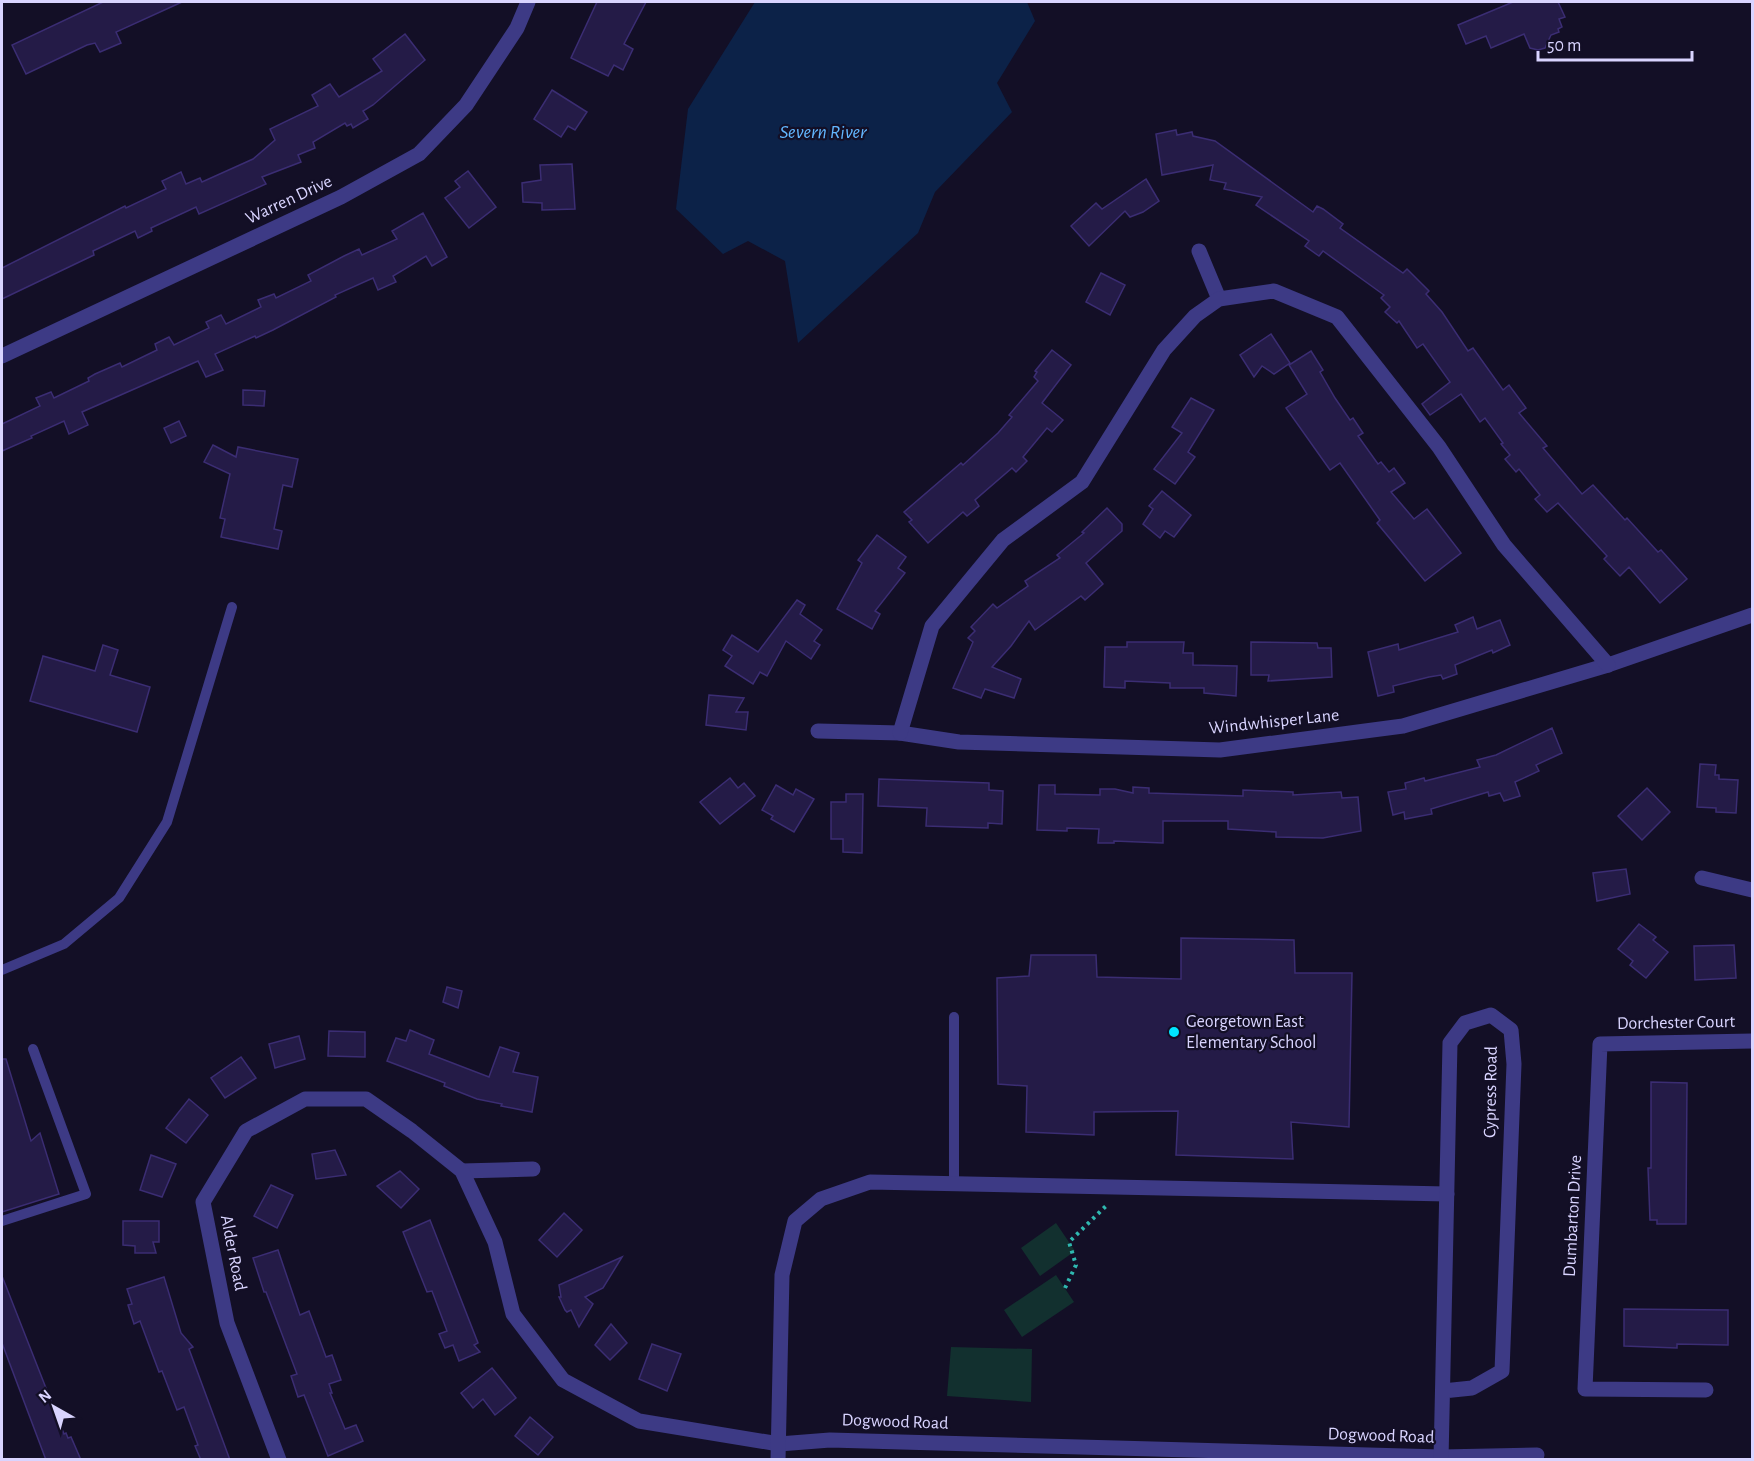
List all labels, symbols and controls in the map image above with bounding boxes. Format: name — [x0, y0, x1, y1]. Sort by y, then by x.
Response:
scale bar — [1538, 24, 1692, 62]
text: 50 m — [1547, 37, 1581, 55]
water label: Severn River — [779, 122, 867, 142]
street label: Warren Drive — [243, 172, 335, 228]
street label: Windwhisper Lane — [1208, 706, 1340, 738]
place label: Georgetown East Elementary School — [1186, 1013, 1317, 1052]
street label: Dorchester Court — [1617, 1013, 1736, 1033]
marker: Georgetown East Elementary School — [1167, 1025, 1181, 1039]
street label: Cypress Road — [1481, 1046, 1501, 1138]
street label: Dumbarton Drive — [1561, 1155, 1585, 1277]
street label: Alder Road — [217, 1213, 249, 1293]
north arrow — [24, 1377, 84, 1437]
text: N — [36, 1387, 54, 1406]
street label: Dogwood Road — [841, 1411, 949, 1433]
street label: Dogwood Road — [1327, 1425, 1435, 1447]

